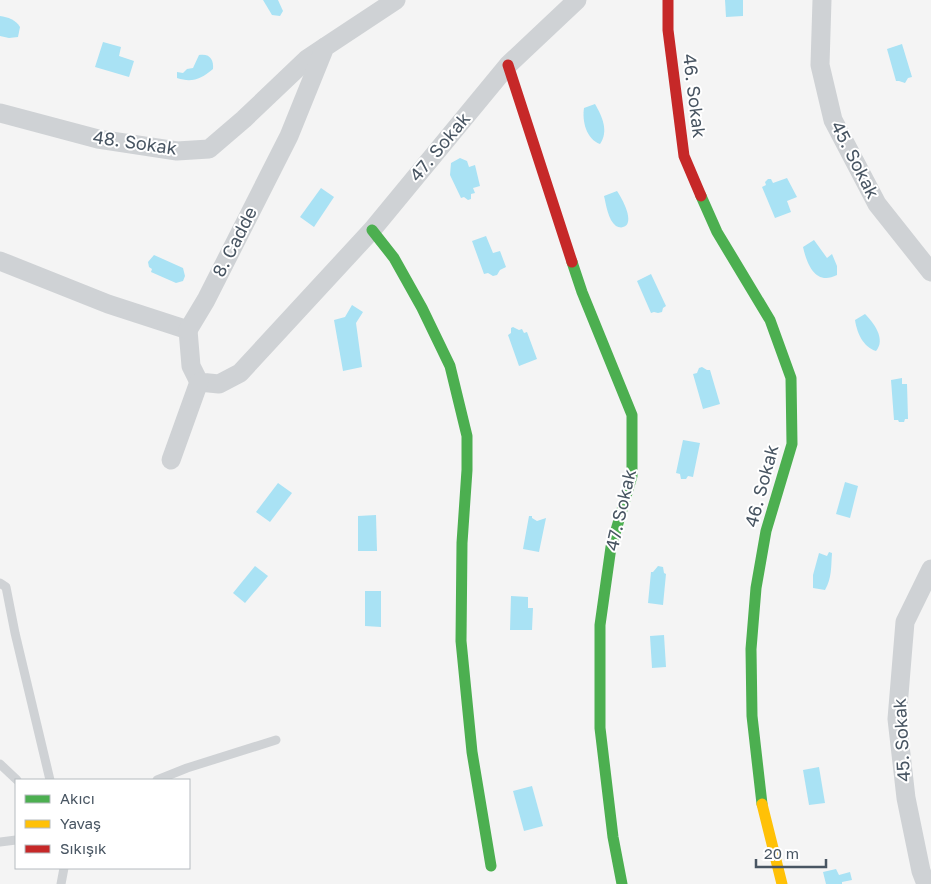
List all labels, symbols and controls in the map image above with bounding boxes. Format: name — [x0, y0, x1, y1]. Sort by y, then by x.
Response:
street label: 46. Sokak — [679, 53, 711, 139]
street label: 47. Sokak — [404, 107, 474, 185]
street label: 45. Sokak — [827, 117, 885, 202]
street label: 48. Sokak — [92, 125, 179, 159]
street label: 8. Cadde — [207, 203, 261, 280]
street label: 46. Sokak — [739, 442, 783, 529]
street label: 47. Sokak — [600, 467, 640, 553]
street label: 45. Sokak — [888, 698, 914, 783]
legend — [15, 779, 190, 869]
text: Akıcı — [60, 789, 95, 807]
text: Yavaş — [60, 814, 101, 832]
scale bar — [756, 836, 826, 868]
text: Sıkışık — [60, 839, 107, 857]
text: 20 m — [764, 844, 799, 862]

